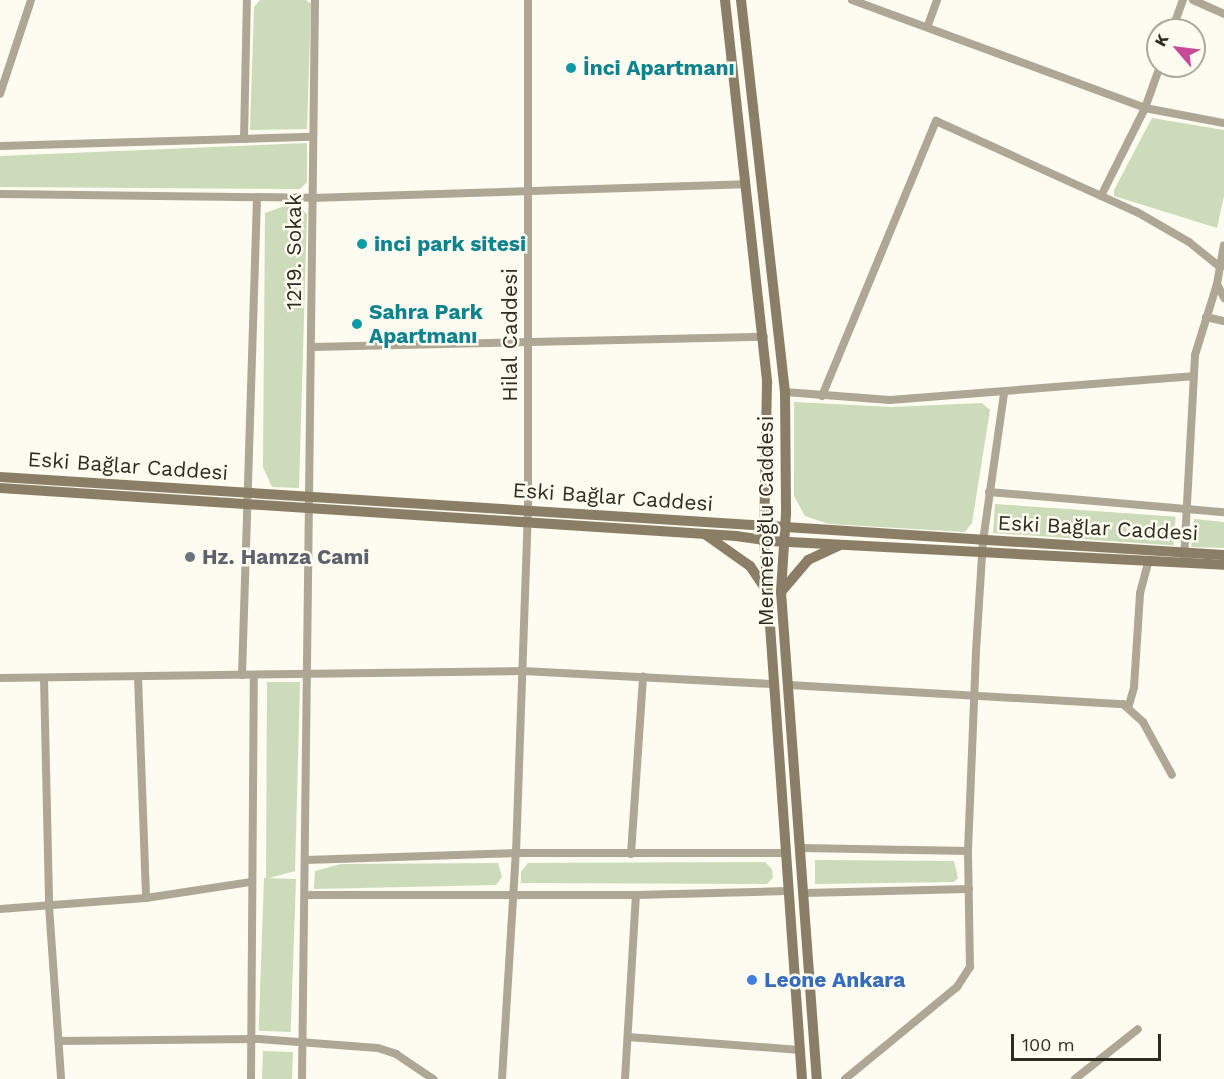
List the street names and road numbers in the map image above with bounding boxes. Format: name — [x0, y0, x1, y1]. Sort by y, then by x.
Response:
street label: 1219. Sokak — [281, 194, 307, 310]
street label: Hilal Caddesi — [497, 268, 523, 402]
street label: Mermeroğlu Caddesi — [753, 416, 779, 626]
street label: Eski Bağlar Caddesi — [27, 446, 229, 486]
street label: Eski Bağlar Caddesi — [512, 477, 714, 517]
street label: Eski Bağlar Caddesi — [997, 510, 1199, 546]

